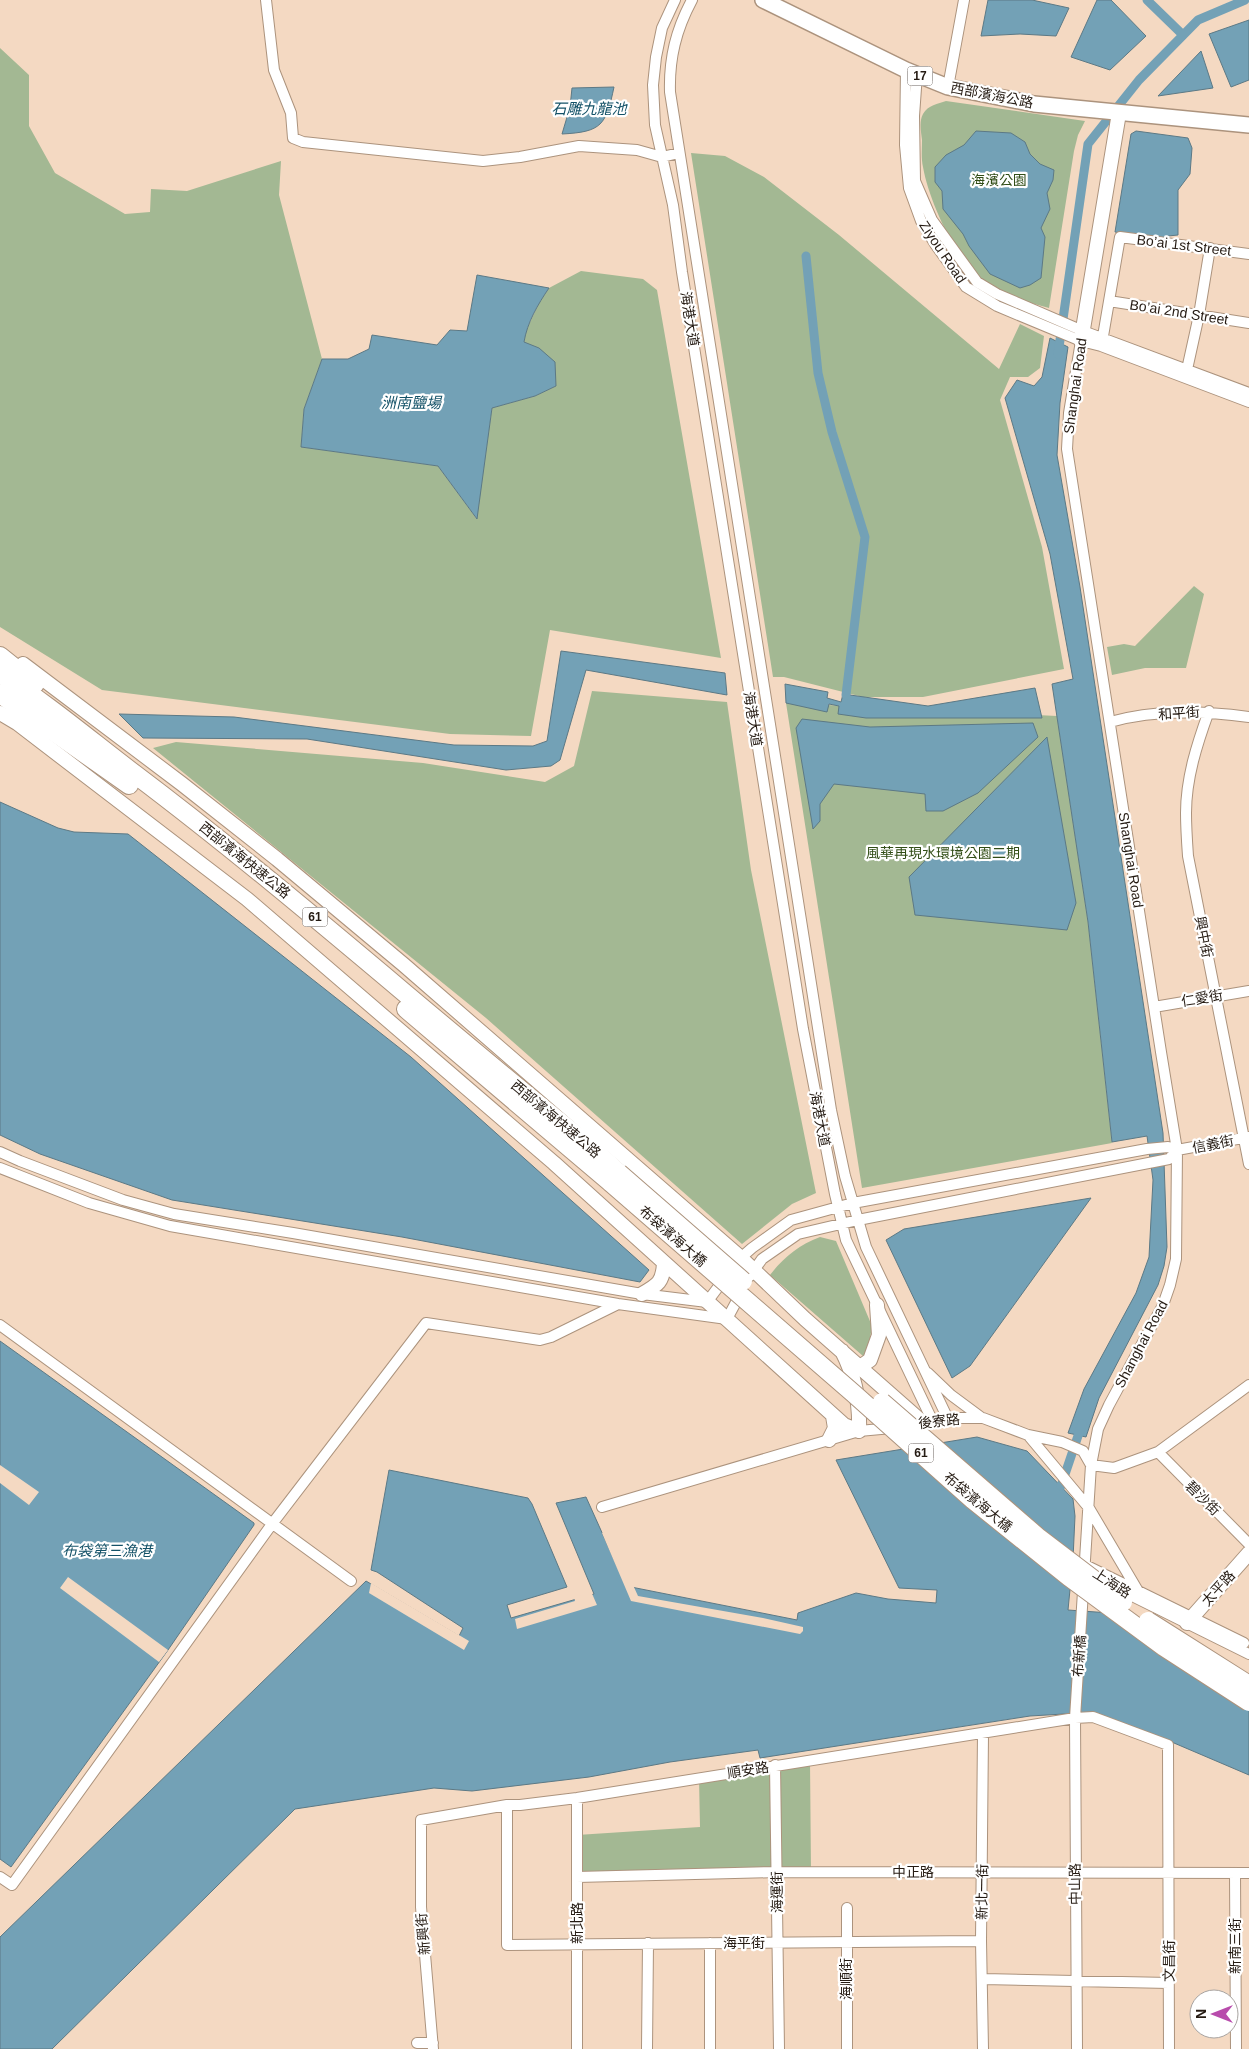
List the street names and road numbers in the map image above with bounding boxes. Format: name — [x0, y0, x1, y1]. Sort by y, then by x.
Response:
road number: 17 — [908, 66, 932, 85]
street label: 西部濱海公路 — [949, 79, 1035, 111]
street label: Ziyou Road — [916, 218, 970, 286]
street label: Bo’ai 1st Street — [1136, 231, 1232, 259]
street label: 海港大道 — [678, 290, 702, 348]
street label: Bo’ai 2nd Street — [1129, 296, 1230, 328]
street label: Shanghai Road — [1060, 337, 1090, 435]
street label: 海港大道 — [741, 690, 765, 748]
street label: 和平街 — [1157, 704, 1201, 722]
street label: Shanghai Road — [1116, 811, 1146, 909]
street label: 西部濱海快速公路 — [196, 819, 294, 901]
road number: 61 — [302, 908, 328, 926]
street label: 興中街 — [1192, 915, 1216, 959]
street label: 仁愛街 — [1180, 987, 1224, 1009]
street label: 西部濱海快速公路 — [508, 1077, 604, 1161]
street label: 海港大道 — [807, 1090, 833, 1148]
street label: 信義街 — [1191, 1132, 1235, 1156]
street label: 布袋濱海大橋 — [636, 1202, 710, 1270]
street label: Shanghai Road — [1111, 1298, 1171, 1390]
street label: 後寮路 — [917, 1411, 961, 1431]
road number: 61 — [908, 1444, 934, 1462]
street label: 布袋濱海大橋 — [941, 1469, 1015, 1535]
street label: 碧沙街 — [1182, 1477, 1224, 1519]
street label: 上海路 — [1090, 1565, 1134, 1601]
street label: 太平路 — [1198, 1567, 1238, 1609]
street label: 布新橋 — [1070, 1634, 1088, 1678]
street label: 順安路 — [726, 1759, 770, 1781]
street label: 中山路 — [1067, 1863, 1083, 1905]
street label: 中正路 — [892, 1864, 934, 1880]
street label: 新北一街 — [974, 1864, 990, 1920]
street label: 海運街 — [769, 1871, 785, 1913]
street label: 新北路 — [569, 1902, 585, 1944]
street label: 新興街 — [413, 1912, 433, 1956]
street label: 新南三街 — [1227, 1918, 1243, 1974]
street label: 海平街 — [723, 1935, 765, 1951]
street label: 文昌街 — [1161, 1940, 1177, 1982]
street label: 海順街 — [838, 1958, 854, 2000]

